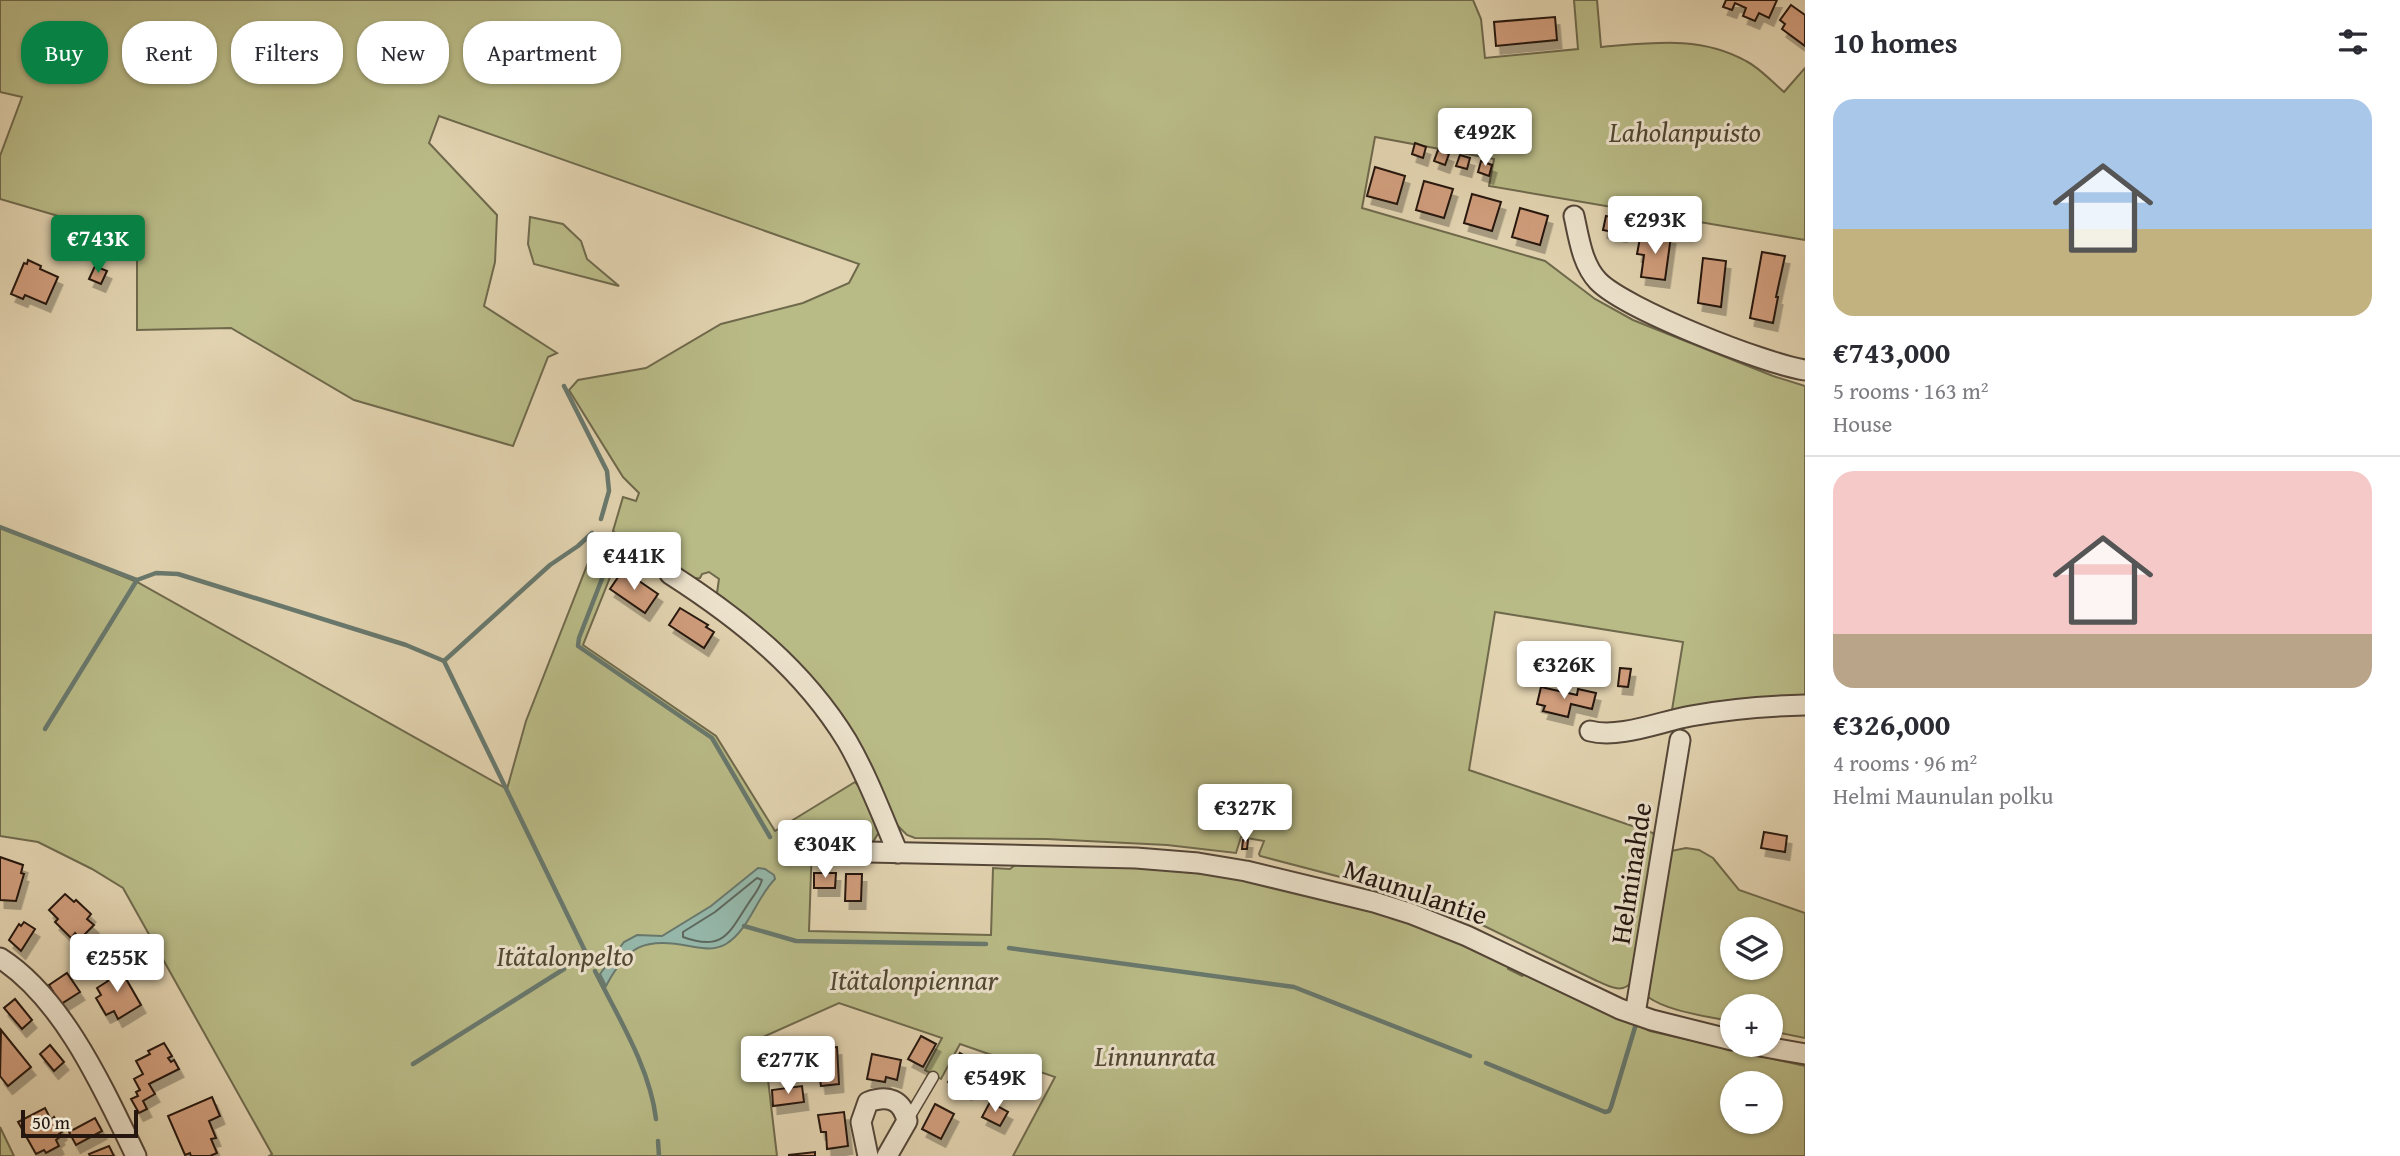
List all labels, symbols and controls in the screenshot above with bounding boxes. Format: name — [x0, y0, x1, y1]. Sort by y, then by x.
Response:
text: 10 homes — [1833, 20, 1958, 64]
chip: Buy — [21, 21, 108, 84]
chip: Rent — [122, 21, 217, 84]
chip: Filters — [231, 21, 343, 84]
chip: New — [357, 21, 449, 84]
chip: Apartment — [463, 21, 621, 84]
icon: filters — [2334, 23, 2372, 61]
pin: €492K — [1436, 108, 1534, 168]
park label: Laholanpuisto — [1608, 111, 1761, 152]
text: €492K — [1454, 114, 1516, 147]
icon: home — [2040, 145, 2166, 271]
pin: €293K — [1606, 196, 1704, 256]
text: €293K — [1624, 202, 1686, 235]
pin: €743K — [49, 216, 147, 275]
text: €743K — [67, 221, 129, 254]
text: €743,000 — [1833, 330, 1950, 374]
text: 5 rooms · 163 m² — [1833, 374, 1988, 407]
text: House — [1833, 407, 1892, 440]
icon: home — [2040, 517, 2166, 643]
pin: €441K — [585, 532, 683, 592]
text: €441K — [603, 538, 665, 571]
pin: €326K — [1515, 642, 1613, 701]
text: €326K — [1533, 647, 1595, 680]
text: €326,000 — [1833, 702, 1950, 746]
text: 4 rooms · 96 m² — [1833, 746, 1977, 779]
text: Helmi Maunulan polku — [1833, 779, 2053, 812]
pin: €327K — [1196, 784, 1294, 844]
text: €327K — [1214, 790, 1276, 823]
street label: Helminahde — [1599, 799, 1661, 947]
pin: €304K — [776, 820, 874, 880]
text: €304K — [794, 826, 856, 859]
street label: Maunulantie — [1338, 847, 1494, 935]
map controls — [1720, 917, 1783, 1134]
button: layers — [1720, 917, 1783, 980]
pin: €255K — [68, 934, 166, 994]
park label: Itätalonpelto — [496, 935, 634, 976]
text: €255K — [86, 940, 148, 973]
park label: Itätalonpiennar — [830, 959, 1000, 1000]
button: + — [1720, 994, 1783, 1057]
park label: Linnunrata — [1093, 1035, 1216, 1076]
pin: €277K — [739, 1036, 837, 1096]
text: €277K — [757, 1042, 819, 1075]
pin: €549K — [946, 1054, 1044, 1114]
text: €549K — [964, 1060, 1026, 1093]
button: − — [1720, 1071, 1783, 1134]
scale bar — [21, 1107, 138, 1139]
text: 50 m — [32, 1108, 70, 1136]

